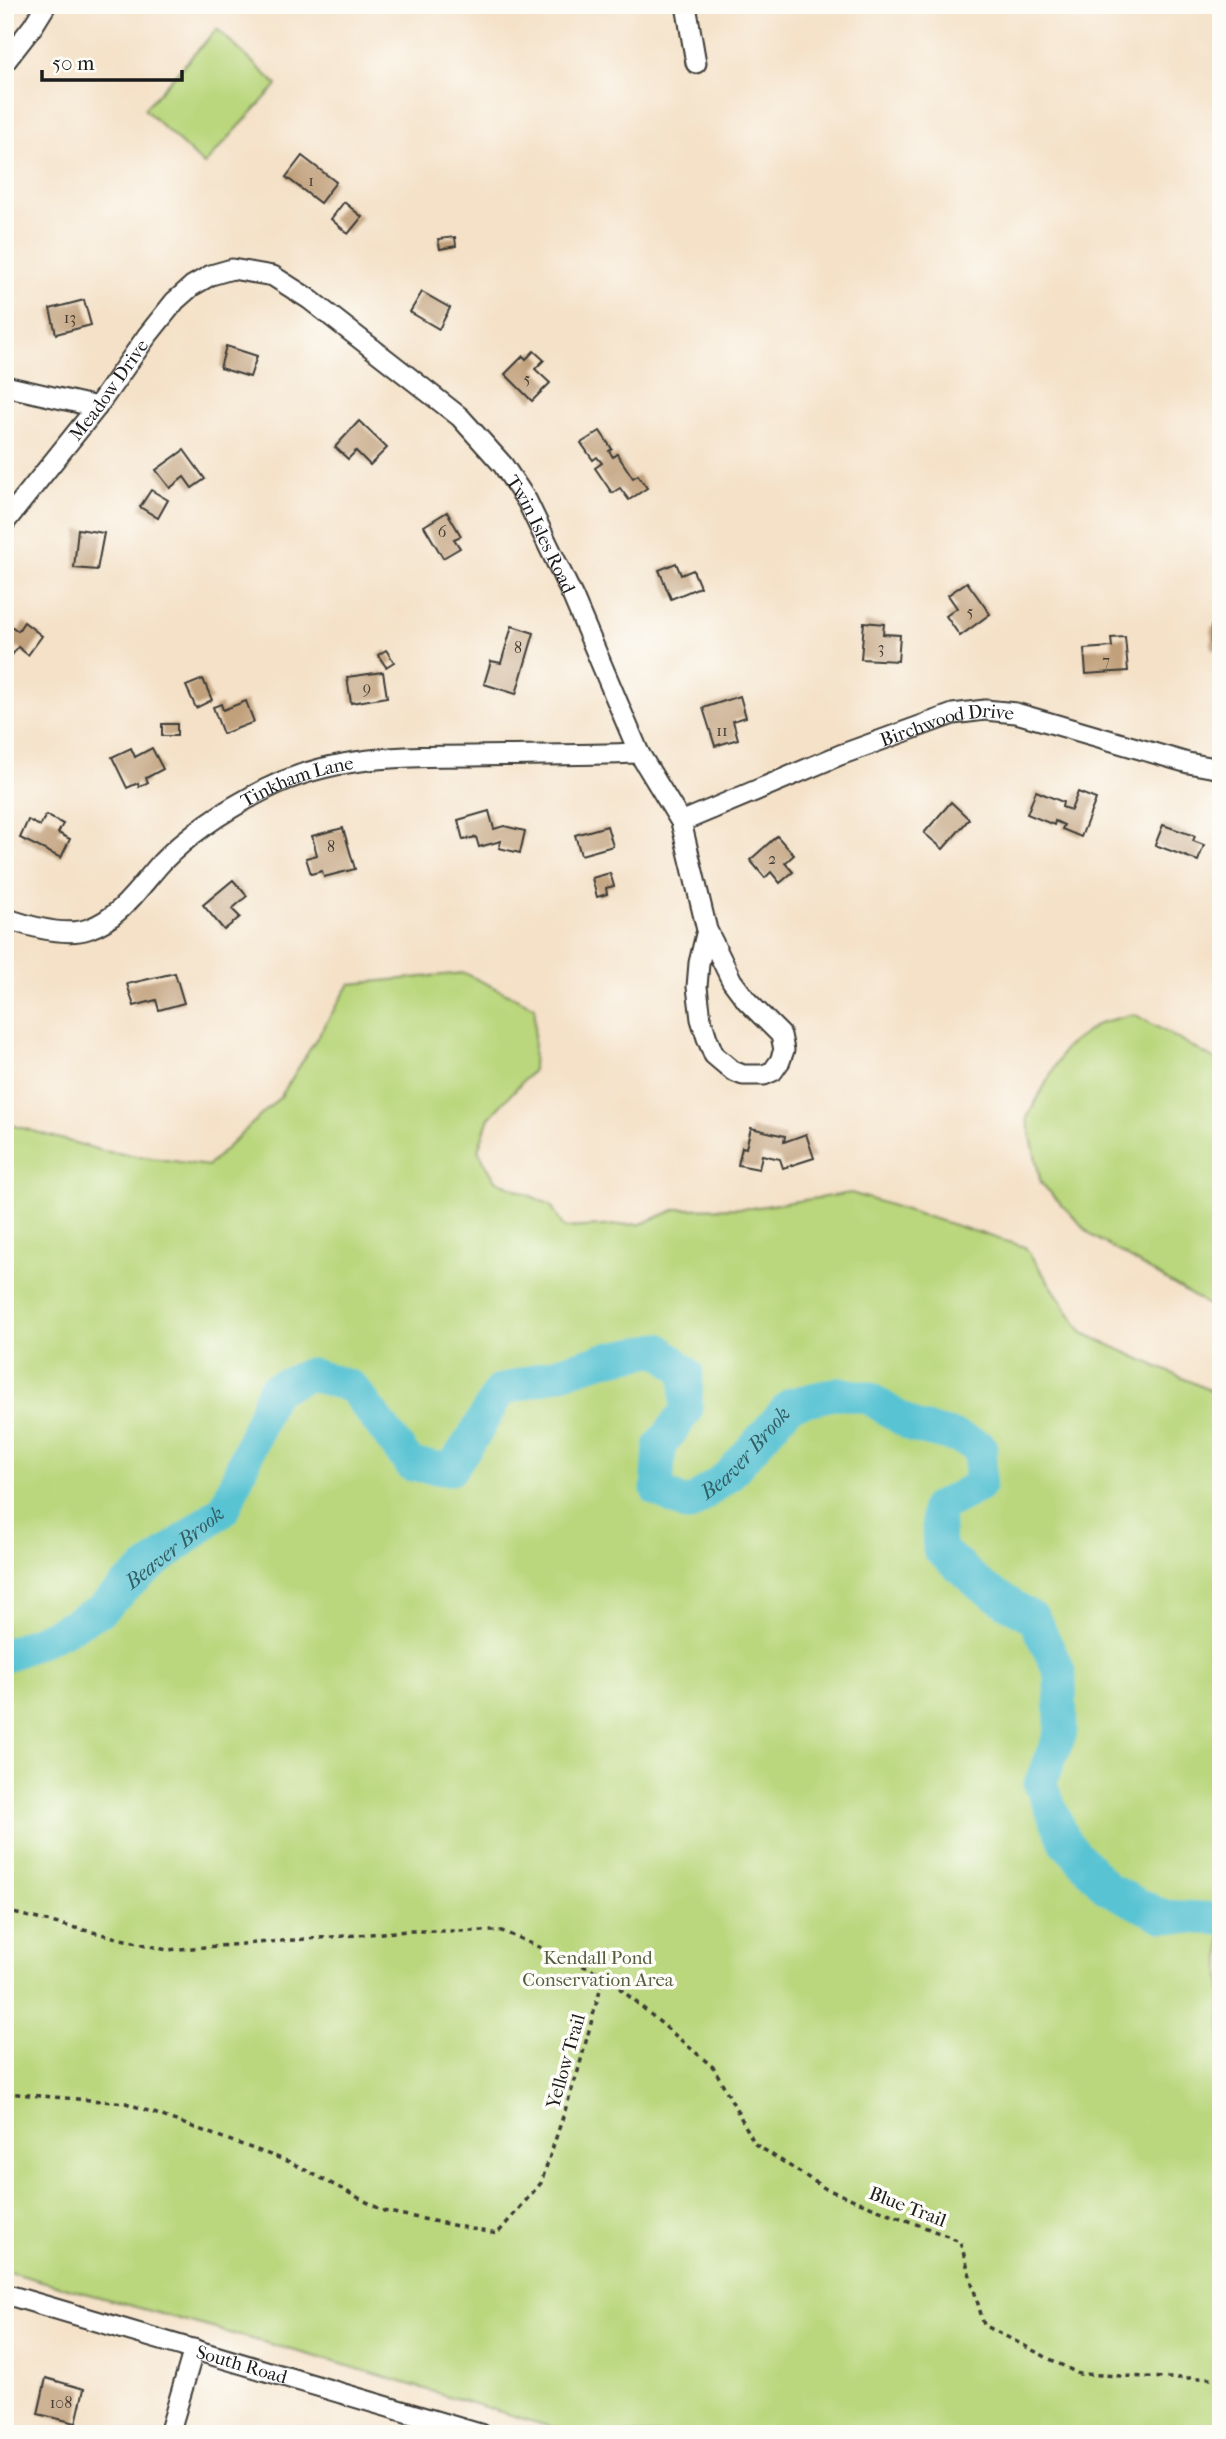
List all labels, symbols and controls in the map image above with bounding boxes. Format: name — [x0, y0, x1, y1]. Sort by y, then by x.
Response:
scale bar — [42, 38, 182, 82]
text: 50 m — [52, 51, 95, 75]
house number: 1 — [308, 171, 314, 190]
house number: 13 — [64, 308, 76, 327]
street label: Meadow Drive — [65, 335, 153, 445]
house number: 5 — [524, 369, 531, 388]
street label: Twin Isles Road — [501, 471, 580, 598]
house number: 6 — [438, 522, 447, 541]
house number: 5 — [967, 602, 974, 621]
house number: 8 — [514, 638, 522, 657]
house number: 3 — [878, 638, 884, 657]
house number: 7 — [1102, 651, 1110, 670]
house number: 9 — [363, 678, 371, 697]
street label: Birchwood Drive — [877, 700, 1015, 752]
house number: 11 — [716, 721, 728, 740]
street label: Tinkham Lane — [237, 752, 355, 812]
house number: 8 — [327, 837, 335, 856]
house number: 2 — [768, 849, 776, 868]
water label: Beaver Brook — [695, 1402, 795, 1505]
water label: Beaver Brook — [119, 1501, 229, 1595]
park label: Kendall Pond Conservation Area — [522, 1947, 674, 1991]
street label: Yellow Trail — [542, 2011, 590, 2112]
street label: Blue Trail — [866, 2182, 949, 2232]
street label: South Road — [194, 2341, 290, 2389]
house number: 108 — [50, 2393, 72, 2412]

